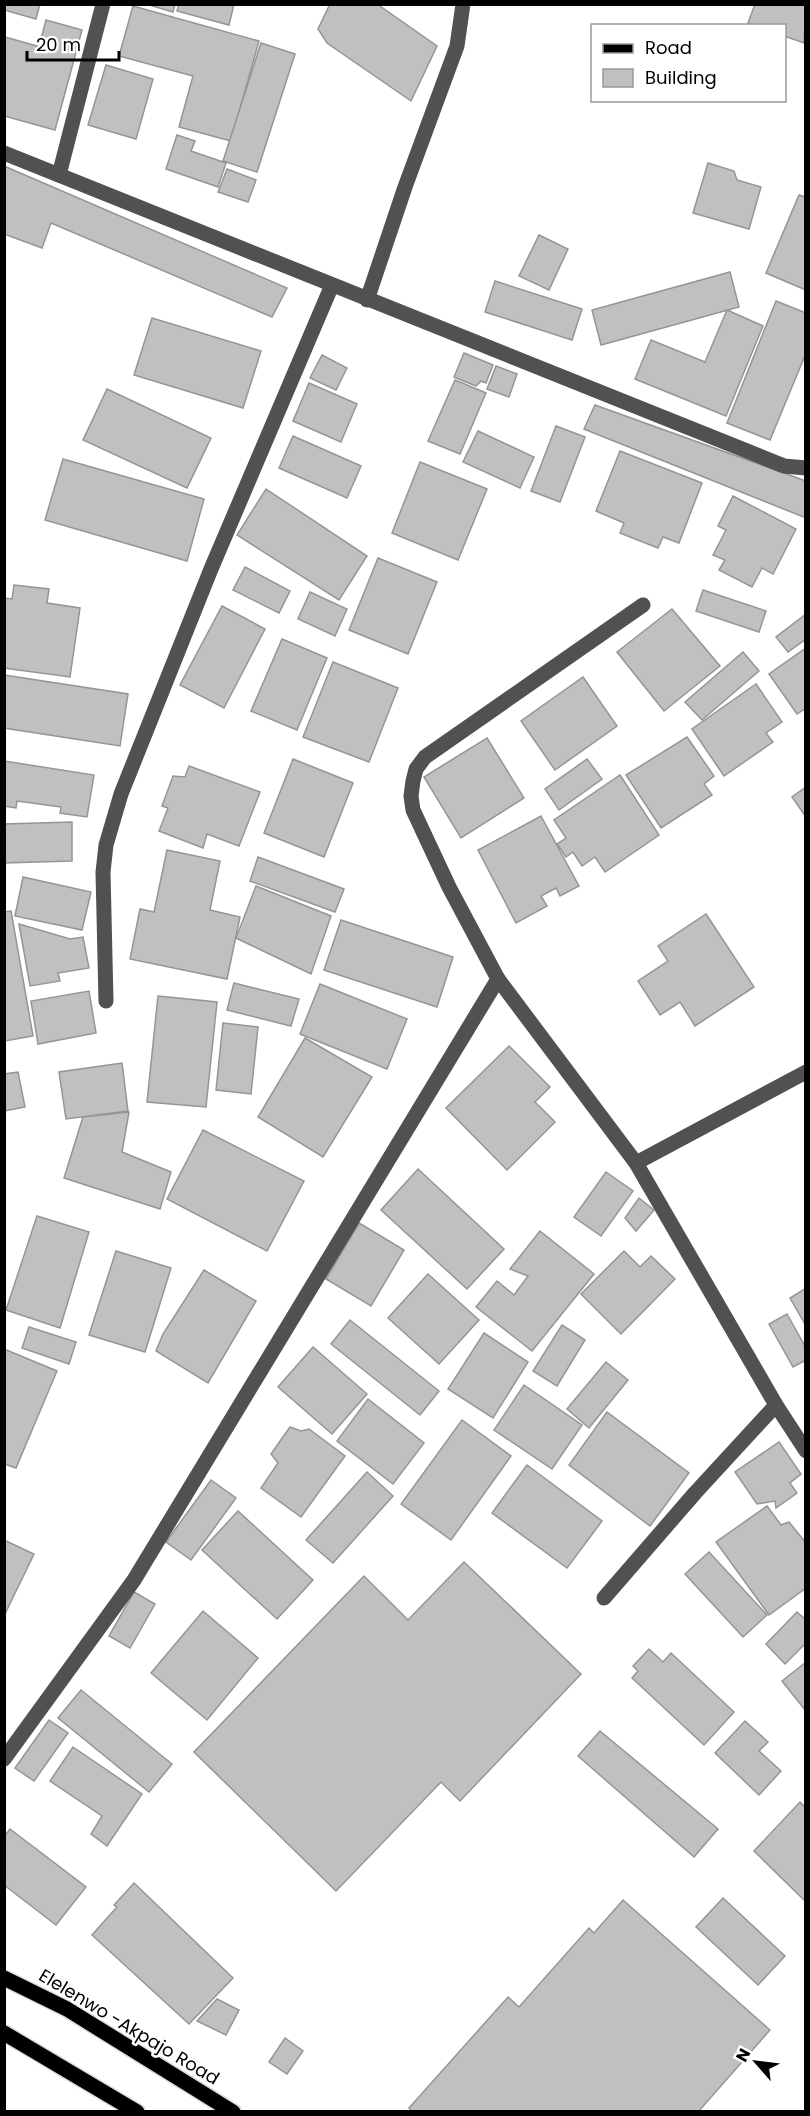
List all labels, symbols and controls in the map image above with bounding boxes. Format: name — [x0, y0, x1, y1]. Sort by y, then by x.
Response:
scale bar — [27, 24, 118, 62]
legend — [591, 24, 786, 102]
text: 20 m — [36, 32, 81, 57]
text: Road — [645, 35, 692, 60]
text: Building — [645, 65, 717, 90]
street label: Elelenwo -Akpajo Road — [34, 1963, 224, 2090]
north arrow — [726, 2032, 786, 2092]
text: N — [730, 2044, 756, 2066]

